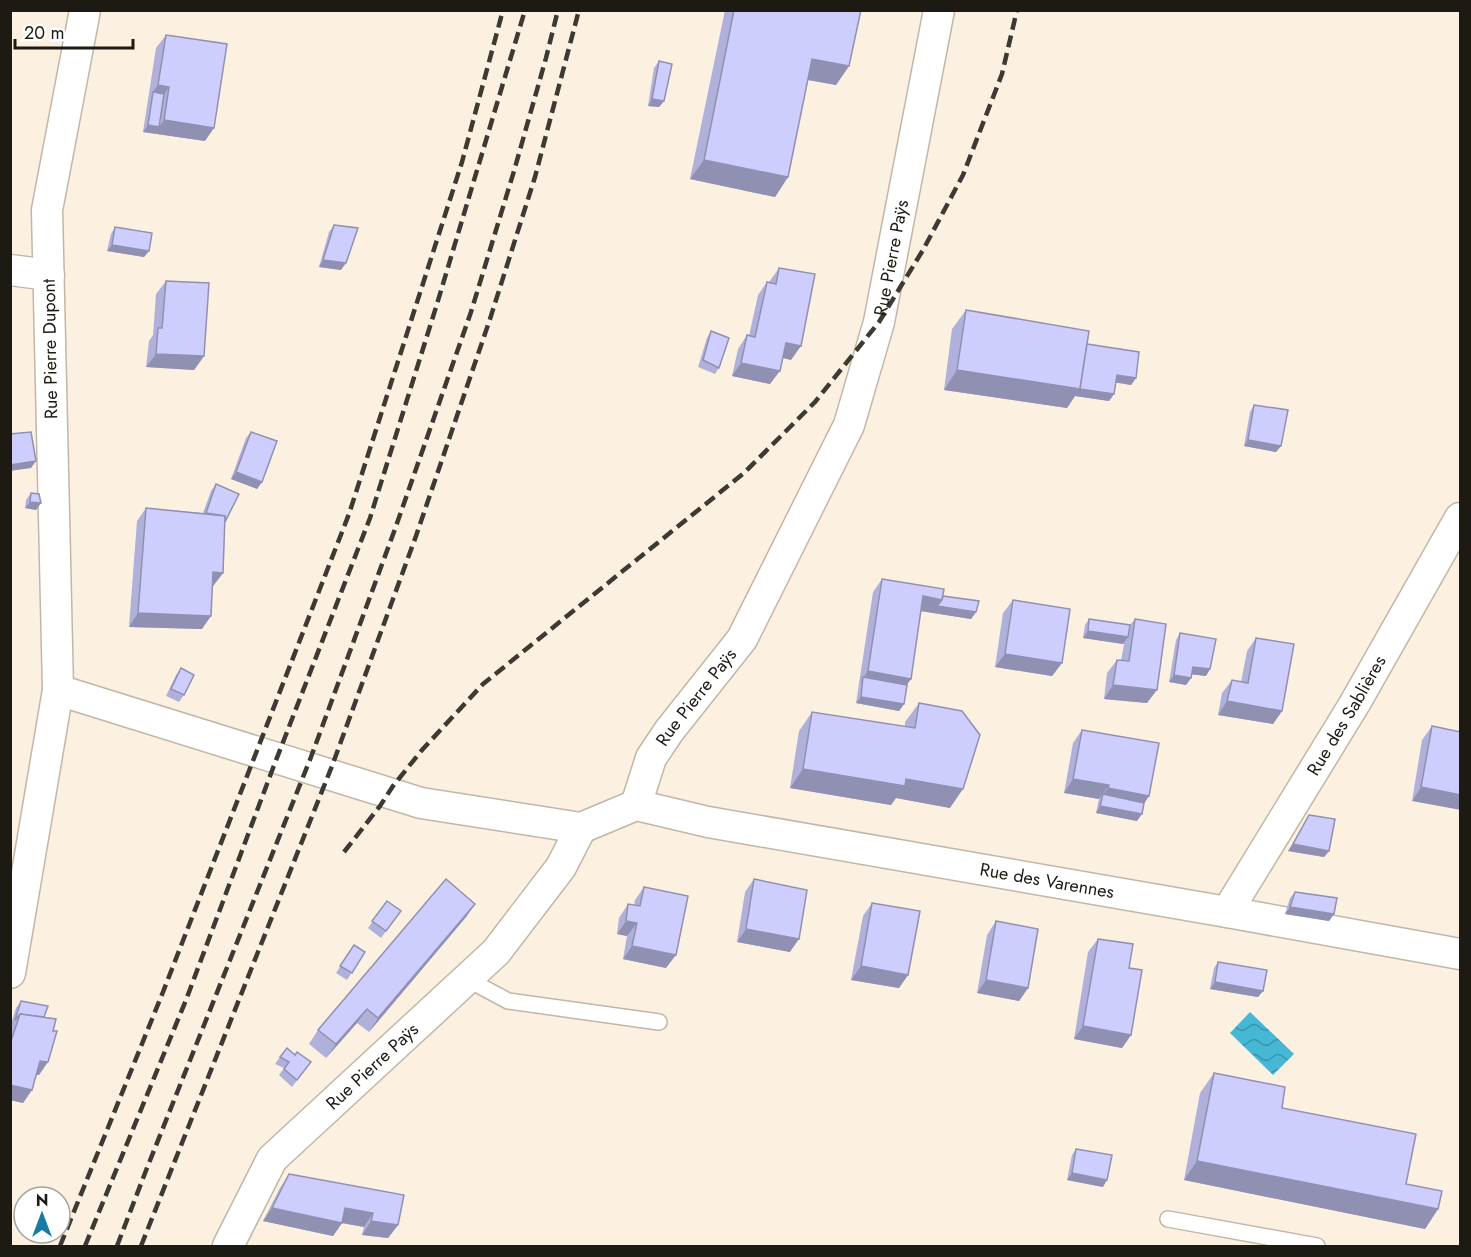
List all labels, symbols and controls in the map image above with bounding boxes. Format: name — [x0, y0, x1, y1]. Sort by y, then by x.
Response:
scale bar — [15, 12, 134, 50]
text: 20 m — [24, 20, 64, 46]
street label: Rue Pierre Paÿs — [867, 198, 915, 318]
street label: Rue Pierre Dupont — [36, 278, 64, 419]
street label: Rue Pierre Paÿs — [649, 643, 743, 751]
street label: Rue des Sablières — [1301, 651, 1392, 781]
street label: Rue des Varennes — [978, 856, 1116, 905]
street label: Rue Pierre Paÿs — [320, 1017, 424, 1116]
north arrow — [12, 1185, 72, 1245]
text: N — [36, 1189, 48, 1212]

